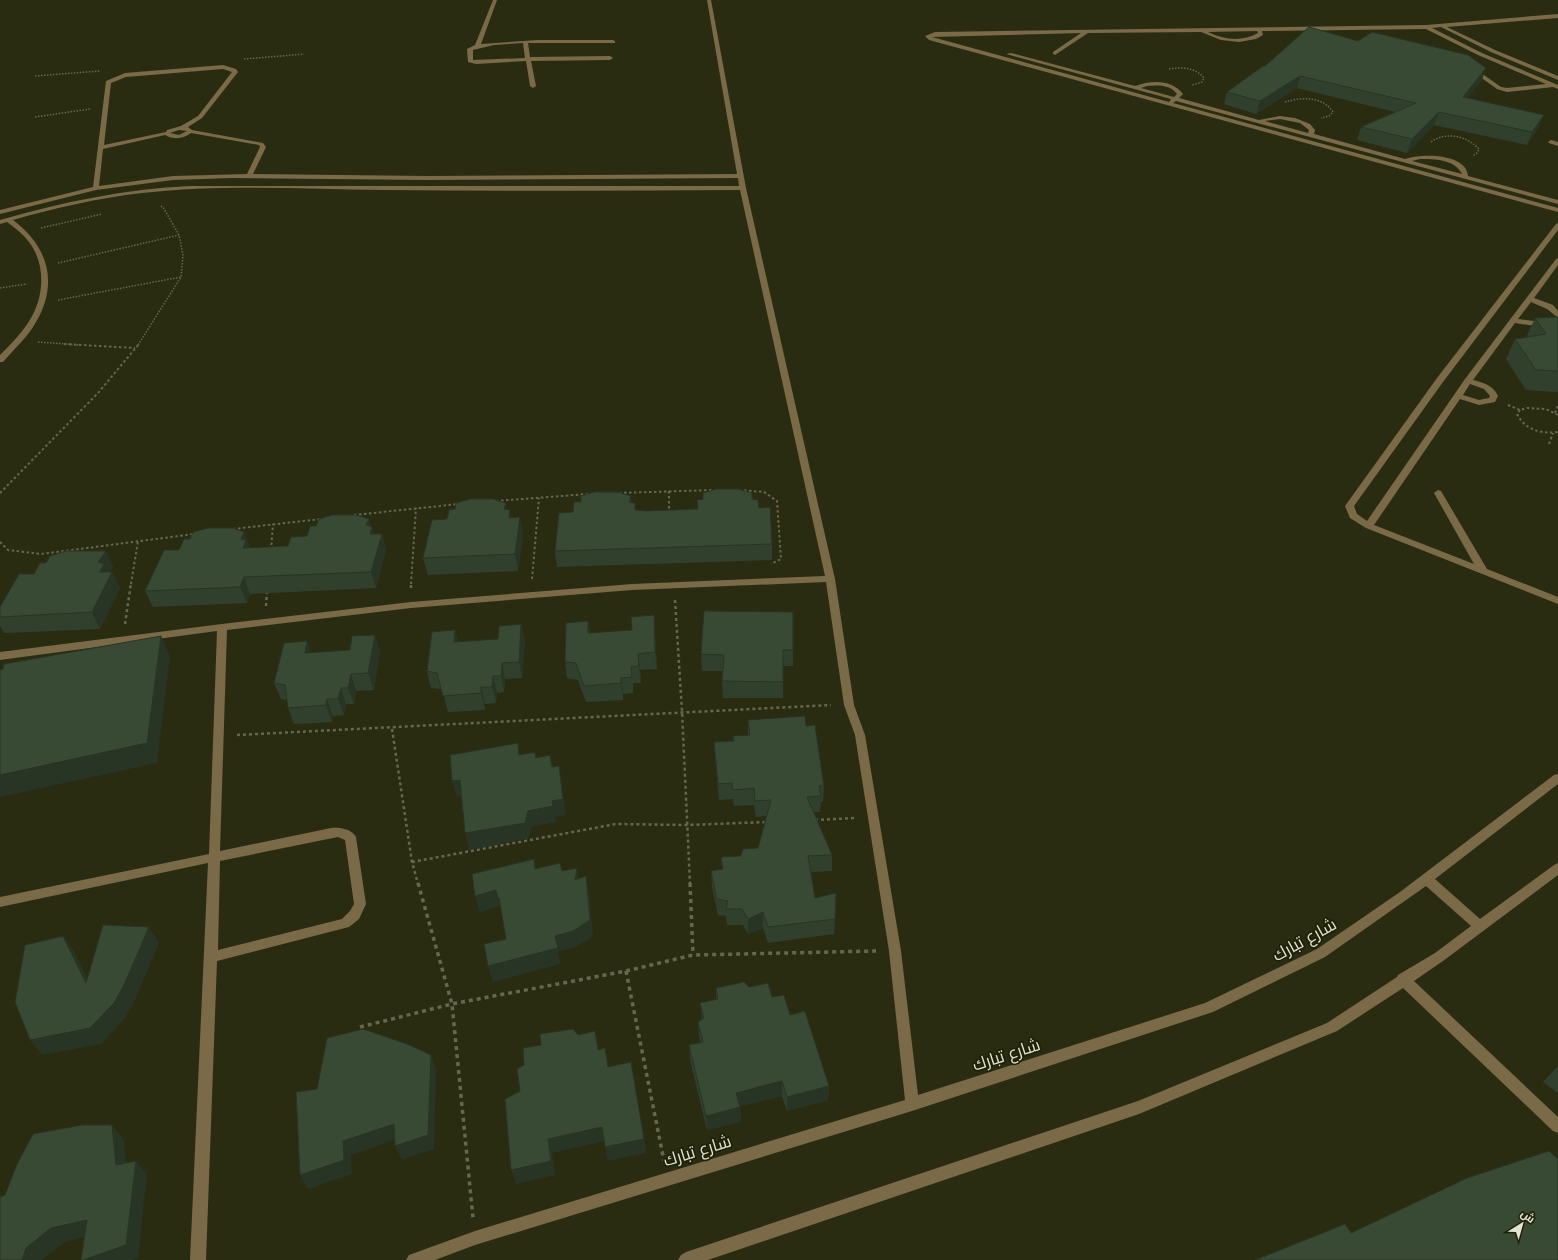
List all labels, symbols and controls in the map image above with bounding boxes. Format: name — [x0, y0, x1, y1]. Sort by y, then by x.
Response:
street label: شارع تبارك — [1268, 913, 1341, 967]
street label: شارع تبارك — [970, 1033, 1043, 1077]
street label: شارع تبارك — [660, 1130, 734, 1172]
north arrow — [1502, 1204, 1542, 1244]
text: ش — [1518, 1206, 1538, 1226]

